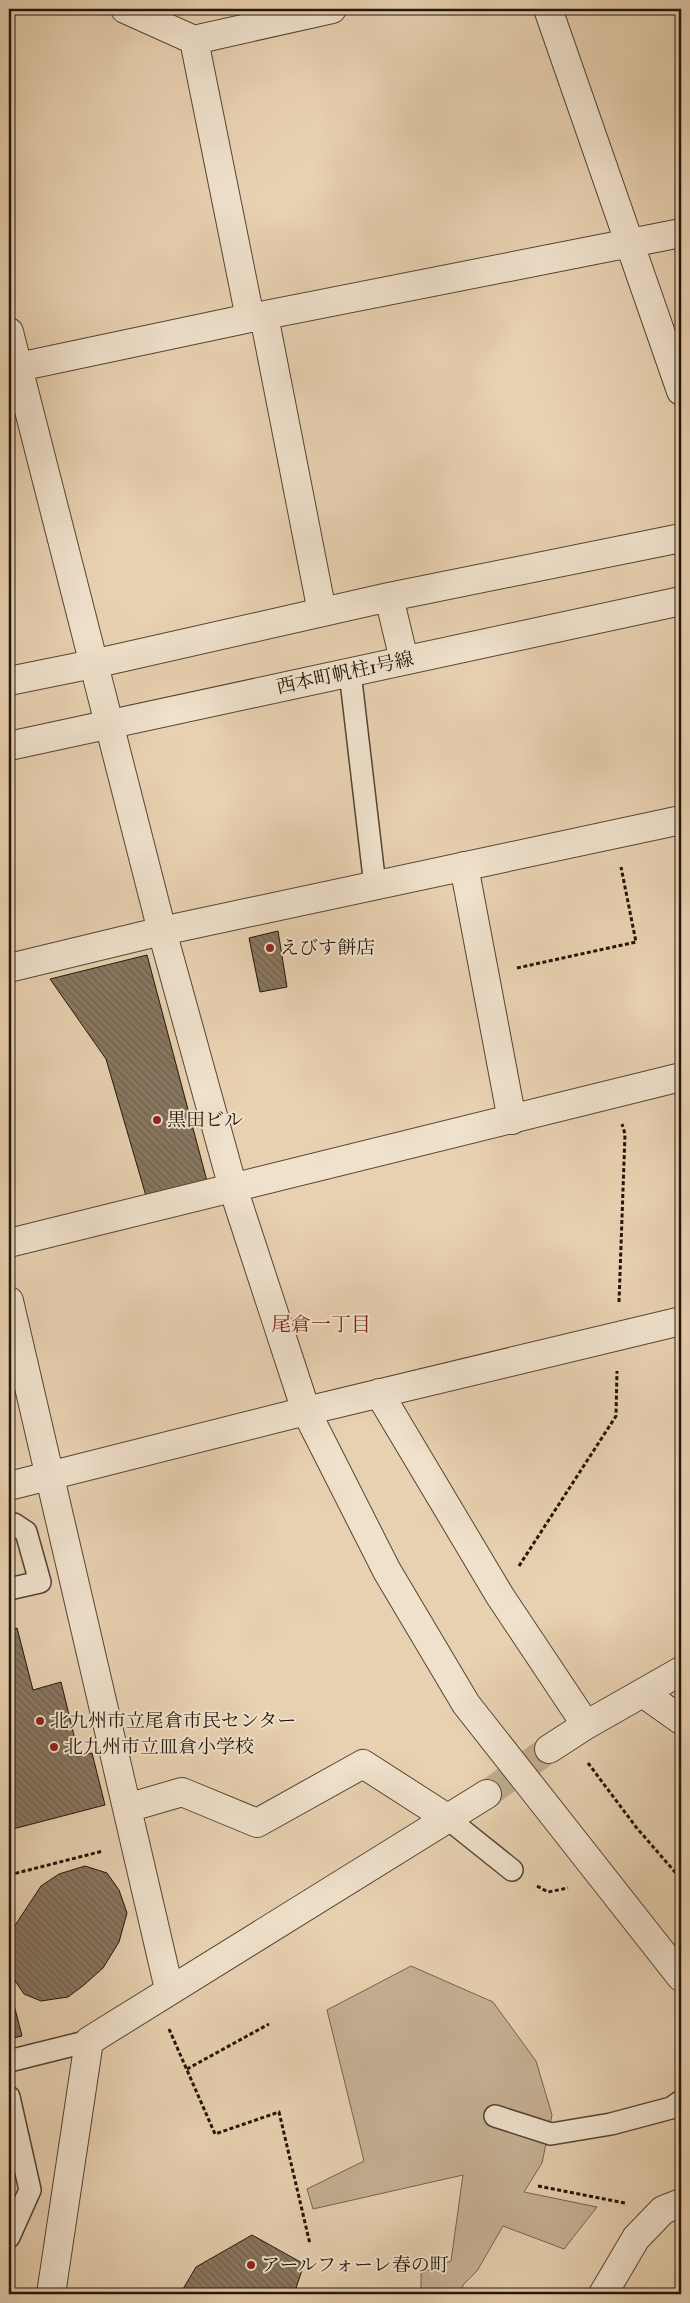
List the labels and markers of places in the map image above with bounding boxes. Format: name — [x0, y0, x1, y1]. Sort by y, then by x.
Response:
place label: えびす餅店 — [280, 936, 375, 960]
marker: えびす餅店 — [264, 942, 276, 954]
place label: 黒田ビル — [167, 1108, 243, 1132]
marker: 黒田ビル — [151, 1114, 163, 1126]
place label: 北九州市立尾倉市民センター — [50, 1709, 296, 1733]
marker: 北九州市立尾倉市民センター — [34, 1715, 46, 1727]
place label: 北九州市立皿倉小学校 — [64, 1735, 254, 1759]
marker: 北九州市立皿倉小学校 — [48, 1741, 60, 1753]
place label: アールフォーレ春の町 — [261, 2253, 449, 2277]
marker: アールフォーレ春の町 — [245, 2259, 257, 2271]

